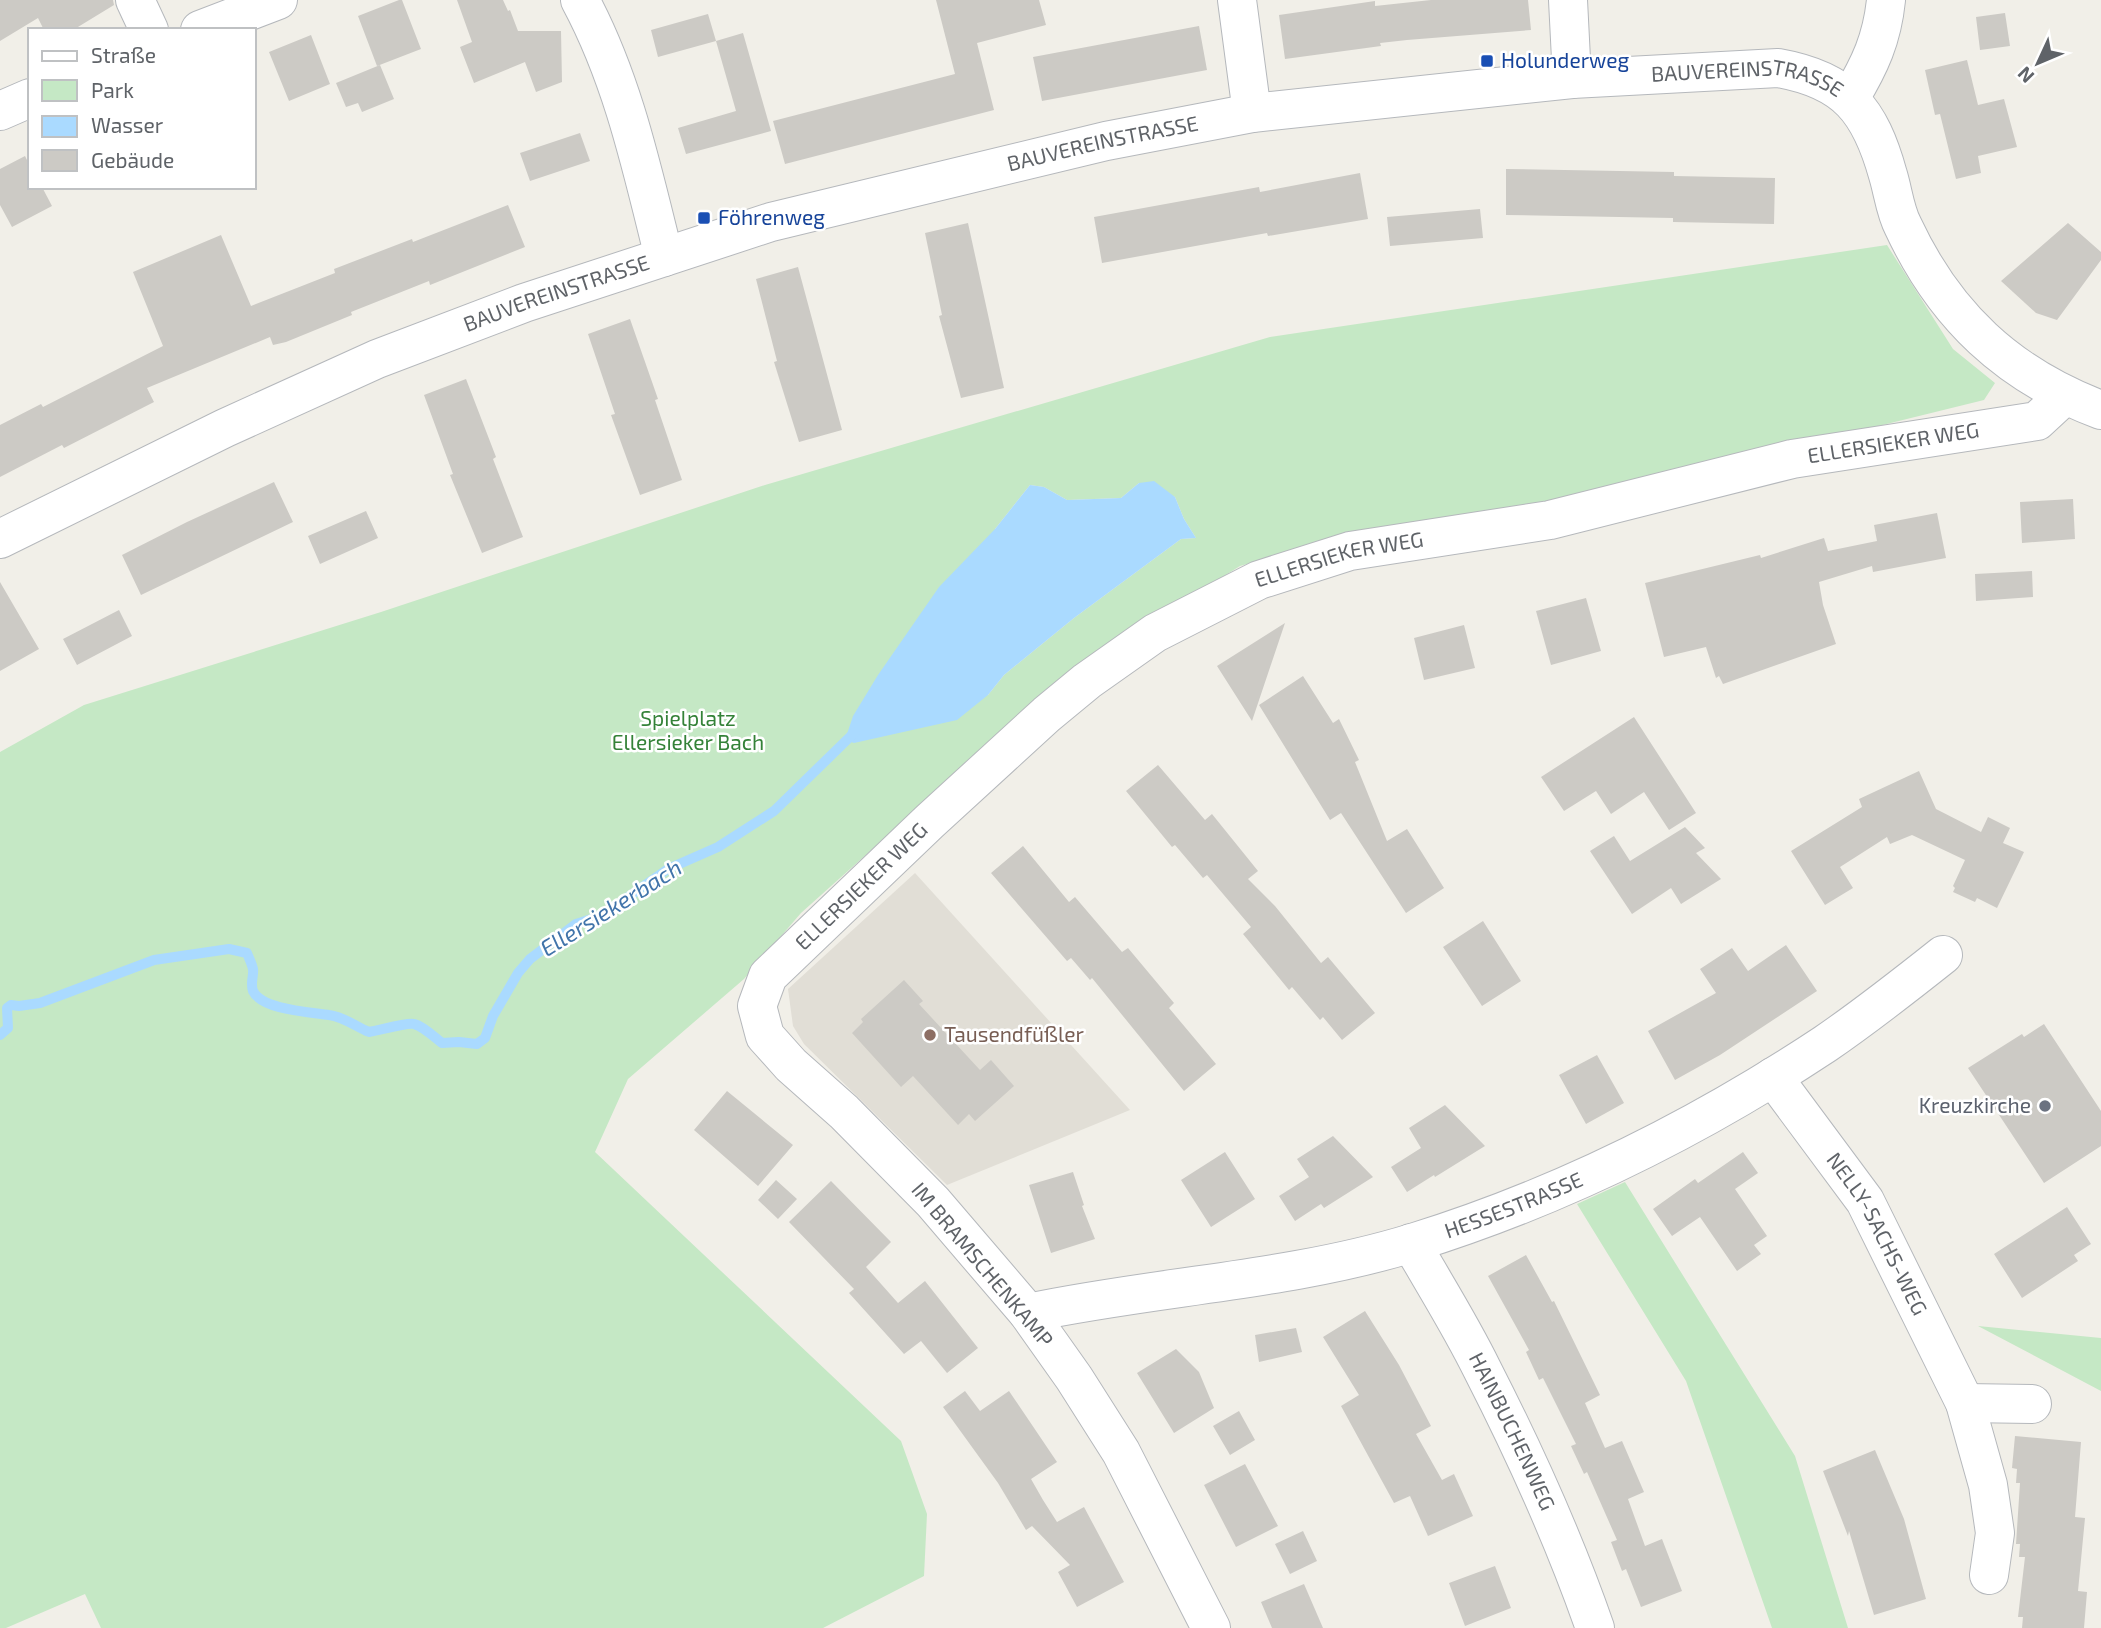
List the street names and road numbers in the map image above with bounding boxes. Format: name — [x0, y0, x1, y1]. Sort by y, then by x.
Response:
street label: BAUVEREINSTRASSE — [1650, 53, 1849, 101]
street label: BAUVEREINSTRASSE — [1004, 110, 1200, 175]
street label: BAUVEREINSTRASSE — [460, 249, 652, 336]
street label: ELLERSIEKER WEG — [1806, 416, 1981, 467]
street label: ELLERSIEKER WEG — [1251, 526, 1425, 592]
street label: ELLERSIEKER WEG — [789, 816, 932, 954]
street label: NELLY-SACHS-WEG — [1822, 1147, 1933, 1319]
street label: HESSESTRASSE — [1441, 1166, 1586, 1243]
street label: IM BRAMSCHENKAMP — [907, 1177, 1059, 1351]
street label: HAINBUCHENWEG — [1465, 1348, 1561, 1514]

